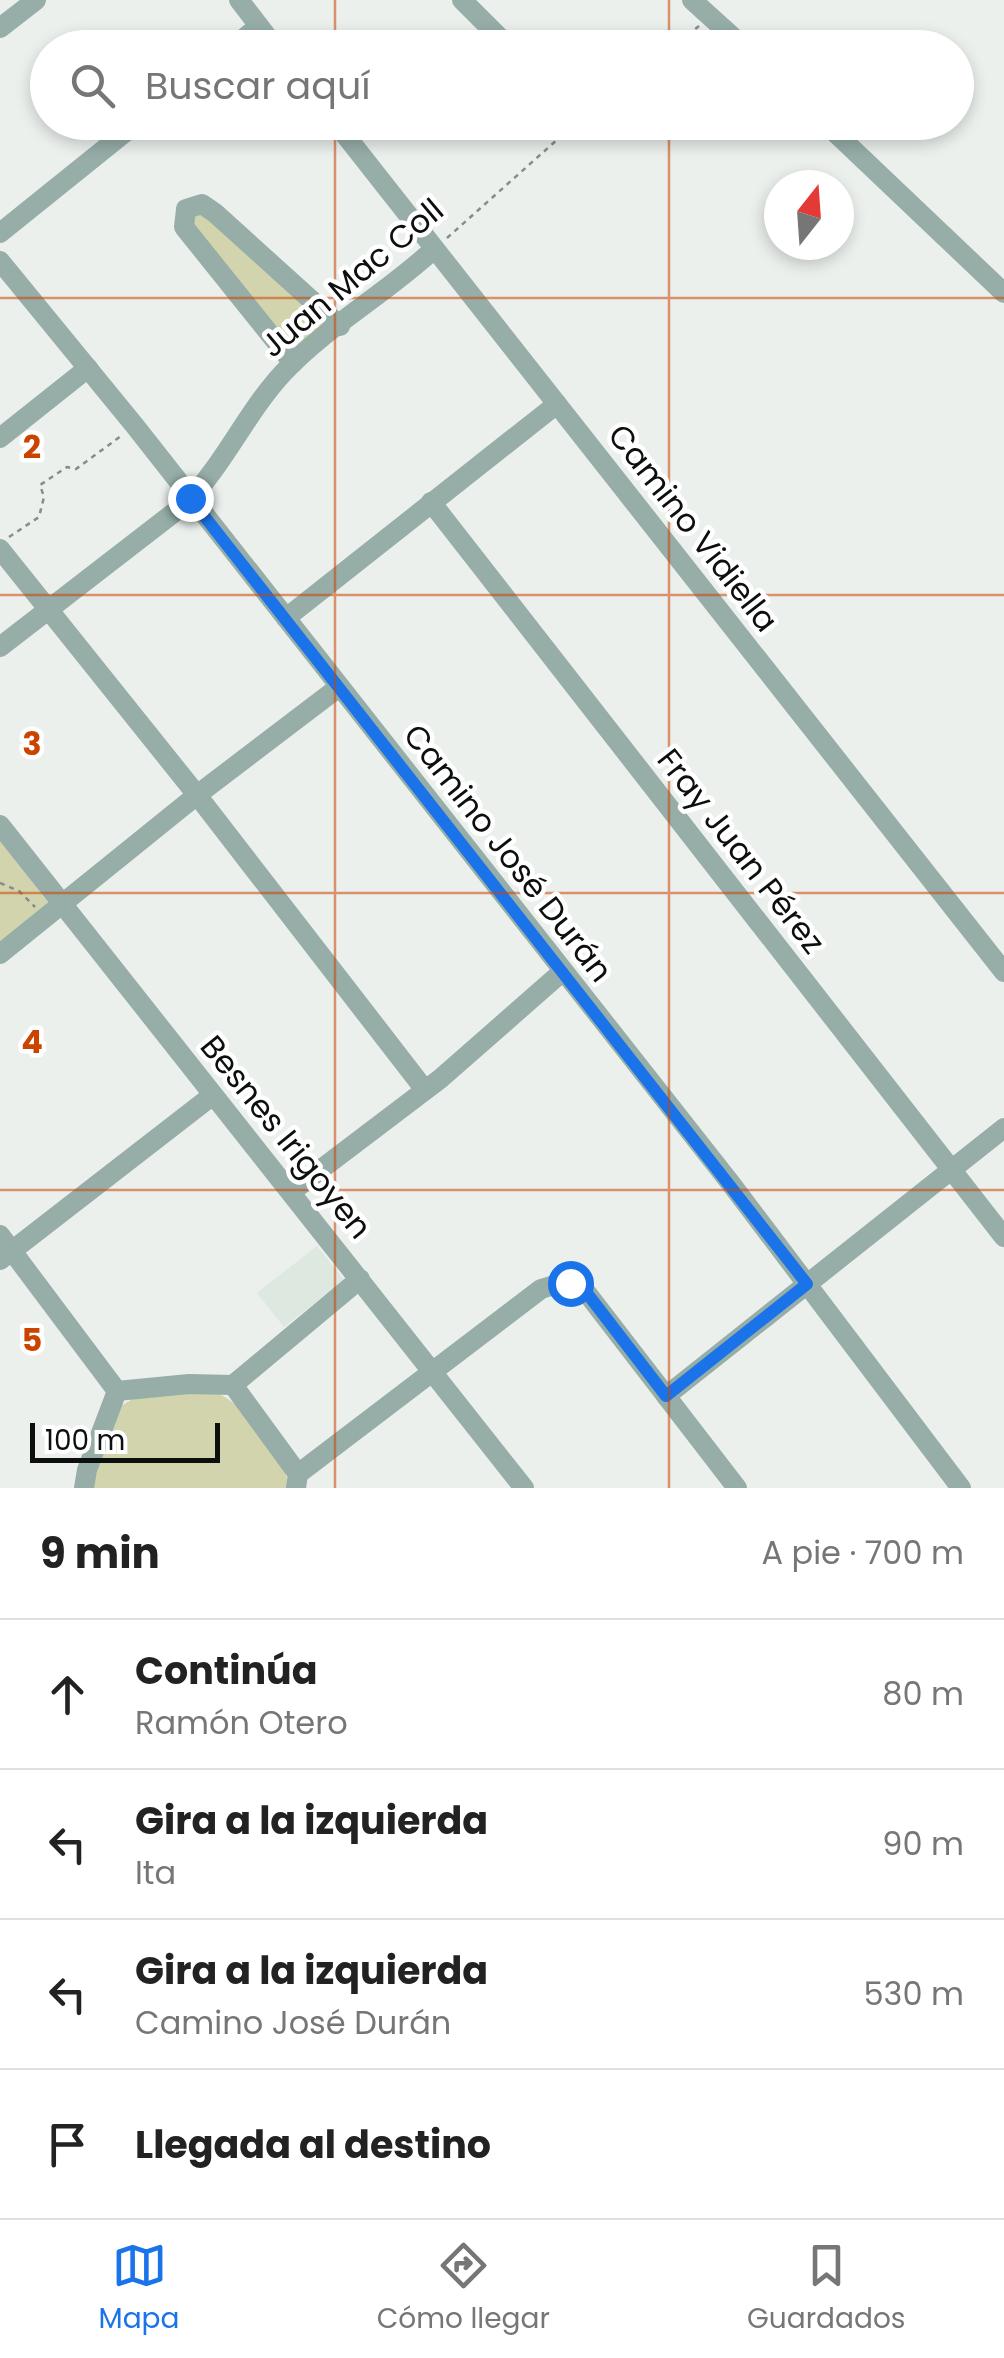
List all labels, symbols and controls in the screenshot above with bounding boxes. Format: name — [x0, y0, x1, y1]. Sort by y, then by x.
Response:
search box — [30, 30, 974, 140]
icon: search — [65, 58, 120, 113]
text: Buscar aquí — [145, 59, 371, 112]
north arrow — [764, 170, 854, 260]
street label: Juan Mac Coll — [251, 188, 453, 368]
street label: Camino Vidiella — [598, 414, 789, 641]
text: 2 — [23, 424, 41, 469]
route end — [168, 476, 214, 522]
street label: Camino José Durán — [393, 714, 624, 991]
text: 3 — [22, 721, 42, 766]
street label: Fray Juan Pérez — [647, 739, 836, 963]
text: 4 — [21, 1019, 43, 1064]
street label: Besnes Irigoyen — [190, 1025, 382, 1248]
route start — [548, 1261, 594, 1307]
text: 5 — [22, 1317, 42, 1362]
scale bar — [30, 1418, 220, 1462]
text: 100 m — [45, 1421, 125, 1460]
text: 9 min — [40, 1524, 160, 1583]
text: A pie · 700 m — [762, 1530, 964, 1575]
text: Continúa — [135, 1644, 317, 1697]
icon: ahead — [40, 1667, 95, 1722]
text: 80 m — [882, 1671, 964, 1716]
text: Ramón Otero — [135, 1700, 348, 1745]
text: Gira a la izquierda — [135, 1794, 488, 1847]
icon: left — [40, 1817, 95, 1872]
text: 90 m — [882, 1821, 964, 1866]
text: Ita — [135, 1850, 176, 1895]
text: Gira a la izquierda — [135, 1944, 488, 1997]
icon: left — [40, 1967, 95, 2022]
text: 530 m — [863, 1971, 964, 2016]
text: Camino José Durán — [135, 2000, 451, 2045]
icon: arrive — [40, 2117, 95, 2172]
text: Llegada al destino — [135, 2118, 491, 2171]
tab: Mapa — [99, 2238, 179, 2340]
tab: Cómo llegar — [377, 2238, 550, 2340]
tab: Guardados — [747, 2238, 905, 2340]

